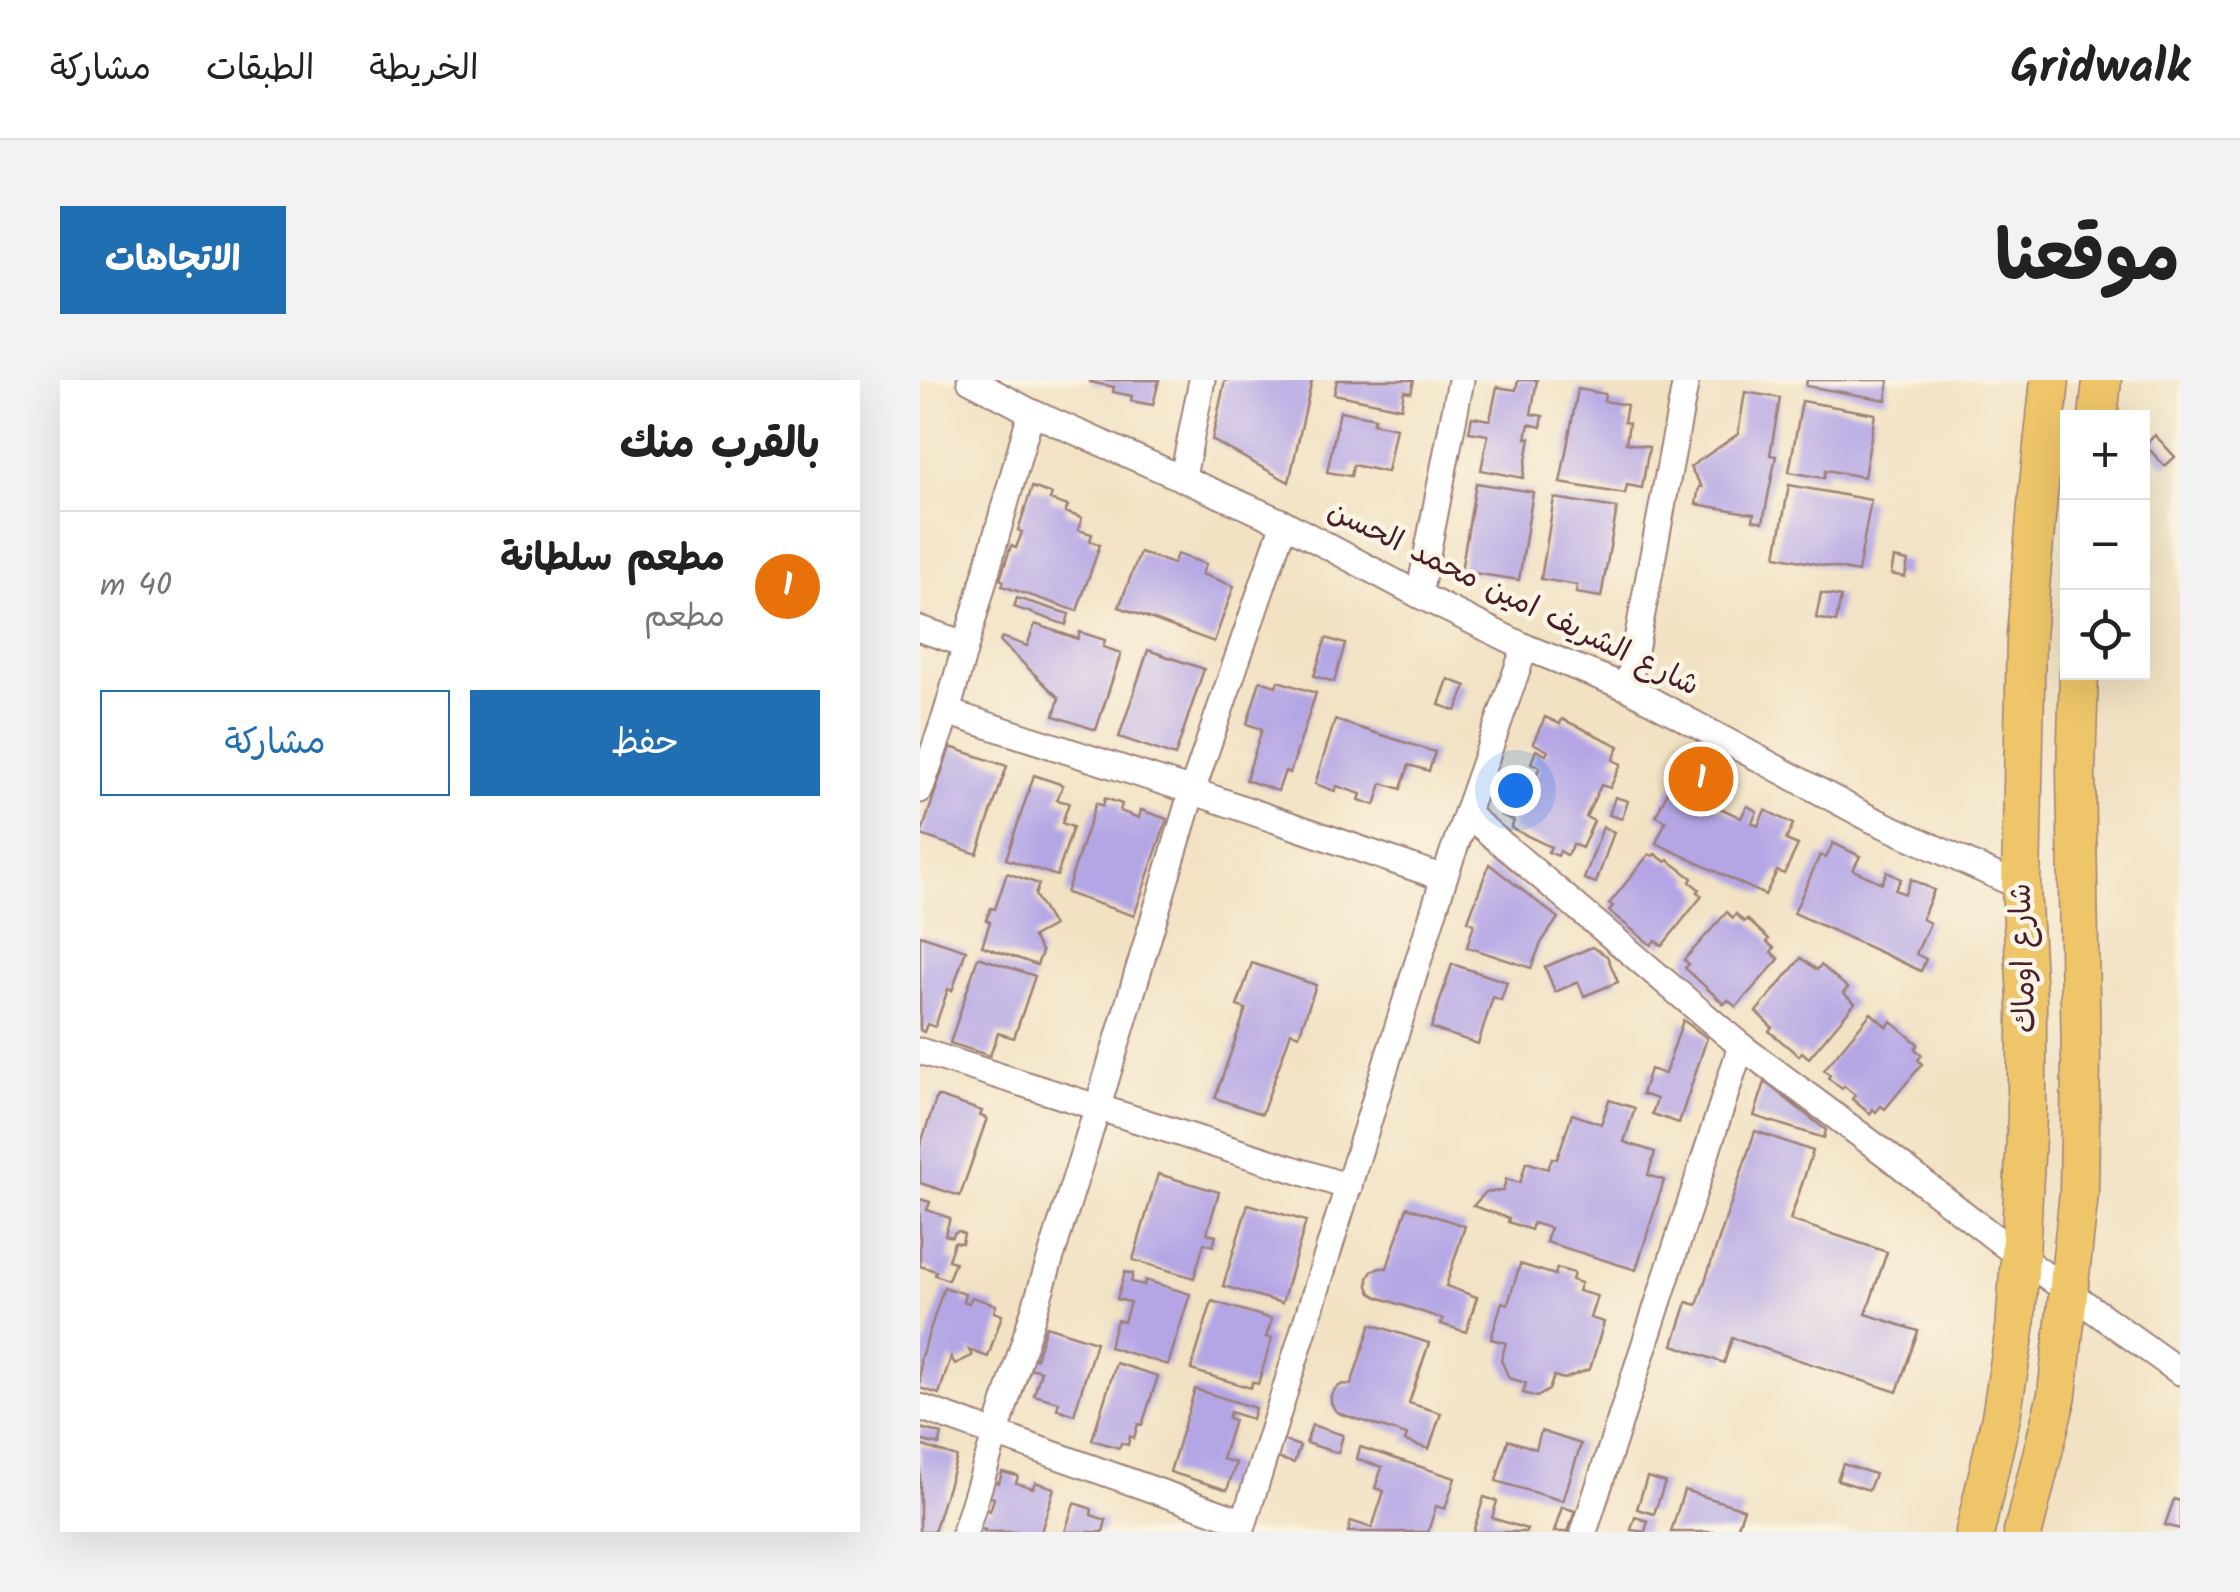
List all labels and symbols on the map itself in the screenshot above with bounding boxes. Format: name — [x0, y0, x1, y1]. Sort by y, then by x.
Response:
street label: شارع الشريف امين محمد الحسن — [1319, 488, 1707, 710]
pin: 1 — [1668, 742, 1734, 816]
your location — [1490, 765, 1541, 816]
street label: شارع اوماك — [1997, 882, 2051, 1034]

